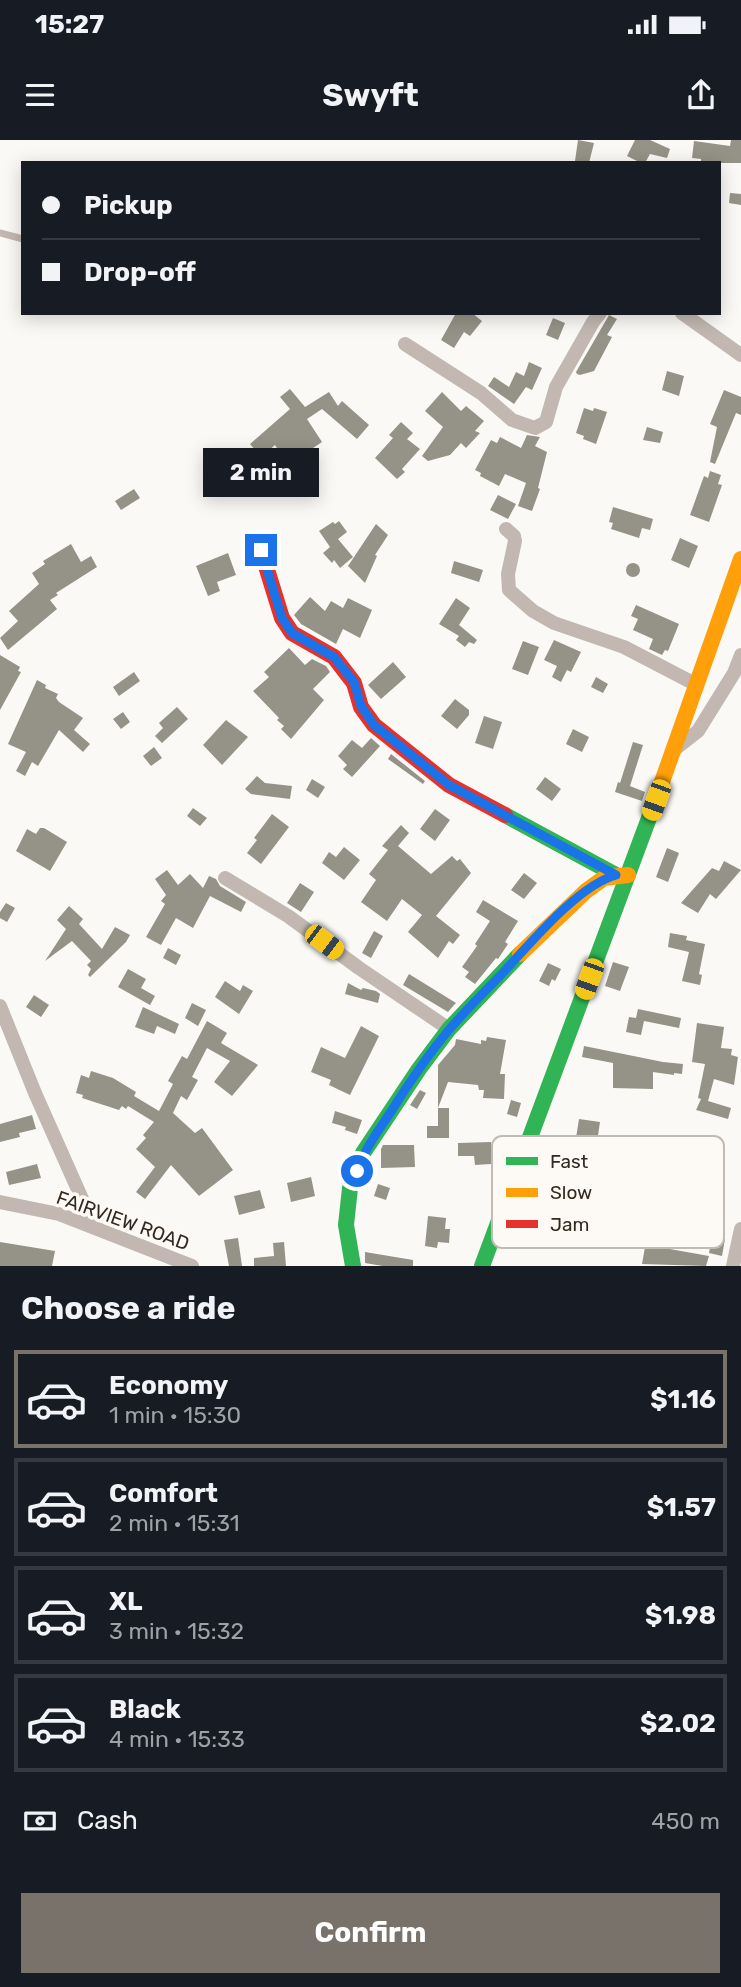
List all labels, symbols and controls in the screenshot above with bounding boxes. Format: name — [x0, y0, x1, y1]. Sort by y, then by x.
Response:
text: 15:27 — [35, 9, 104, 40]
icon: menu — [21, 76, 59, 114]
text: Swyft — [322, 76, 419, 114]
icon: share — [682, 76, 720, 114]
text: Pickup — [84, 190, 173, 221]
text: Drop-off — [84, 257, 196, 288]
callout: 2 min — [203, 448, 319, 498]
text: 2 min — [230, 458, 292, 486]
route end — [245, 534, 277, 566]
car — [639, 777, 674, 823]
car — [301, 921, 348, 963]
car — [572, 956, 607, 1002]
legend — [492, 1136, 724, 1248]
text: Fast — [550, 1150, 589, 1173]
route start — [341, 1155, 373, 1187]
text: Slow — [550, 1181, 592, 1204]
street label: FAIRVIEW ROAD — [53, 1186, 192, 1255]
text: Jam — [550, 1213, 589, 1236]
text: Choose a ride — [21, 1289, 235, 1327]
icon: car — [25, 1368, 88, 1431]
text: Economy — [109, 1370, 228, 1401]
text: $1.16 — [650, 1384, 716, 1415]
text: 1 min · 15:30 — [109, 1401, 241, 1429]
icon: car — [25, 1476, 88, 1539]
text: Comfort — [109, 1478, 218, 1509]
text: $1.57 — [647, 1492, 716, 1523]
text: 2 min · 15:31 — [109, 1509, 240, 1537]
icon: car — [25, 1584, 88, 1647]
text: XL — [109, 1586, 142, 1617]
text: $1.98 — [645, 1600, 716, 1631]
text: 3 min · 15:32 — [109, 1617, 244, 1645]
icon: car — [25, 1692, 88, 1755]
text: Black — [109, 1694, 181, 1725]
text: $2.02 — [640, 1708, 716, 1739]
text: 4 min · 15:33 — [109, 1725, 245, 1753]
icon: cash — [21, 1802, 59, 1840]
text: Cash — [77, 1805, 138, 1836]
text: 450 m — [651, 1807, 720, 1835]
button: Confirm — [21, 1893, 720, 1973]

